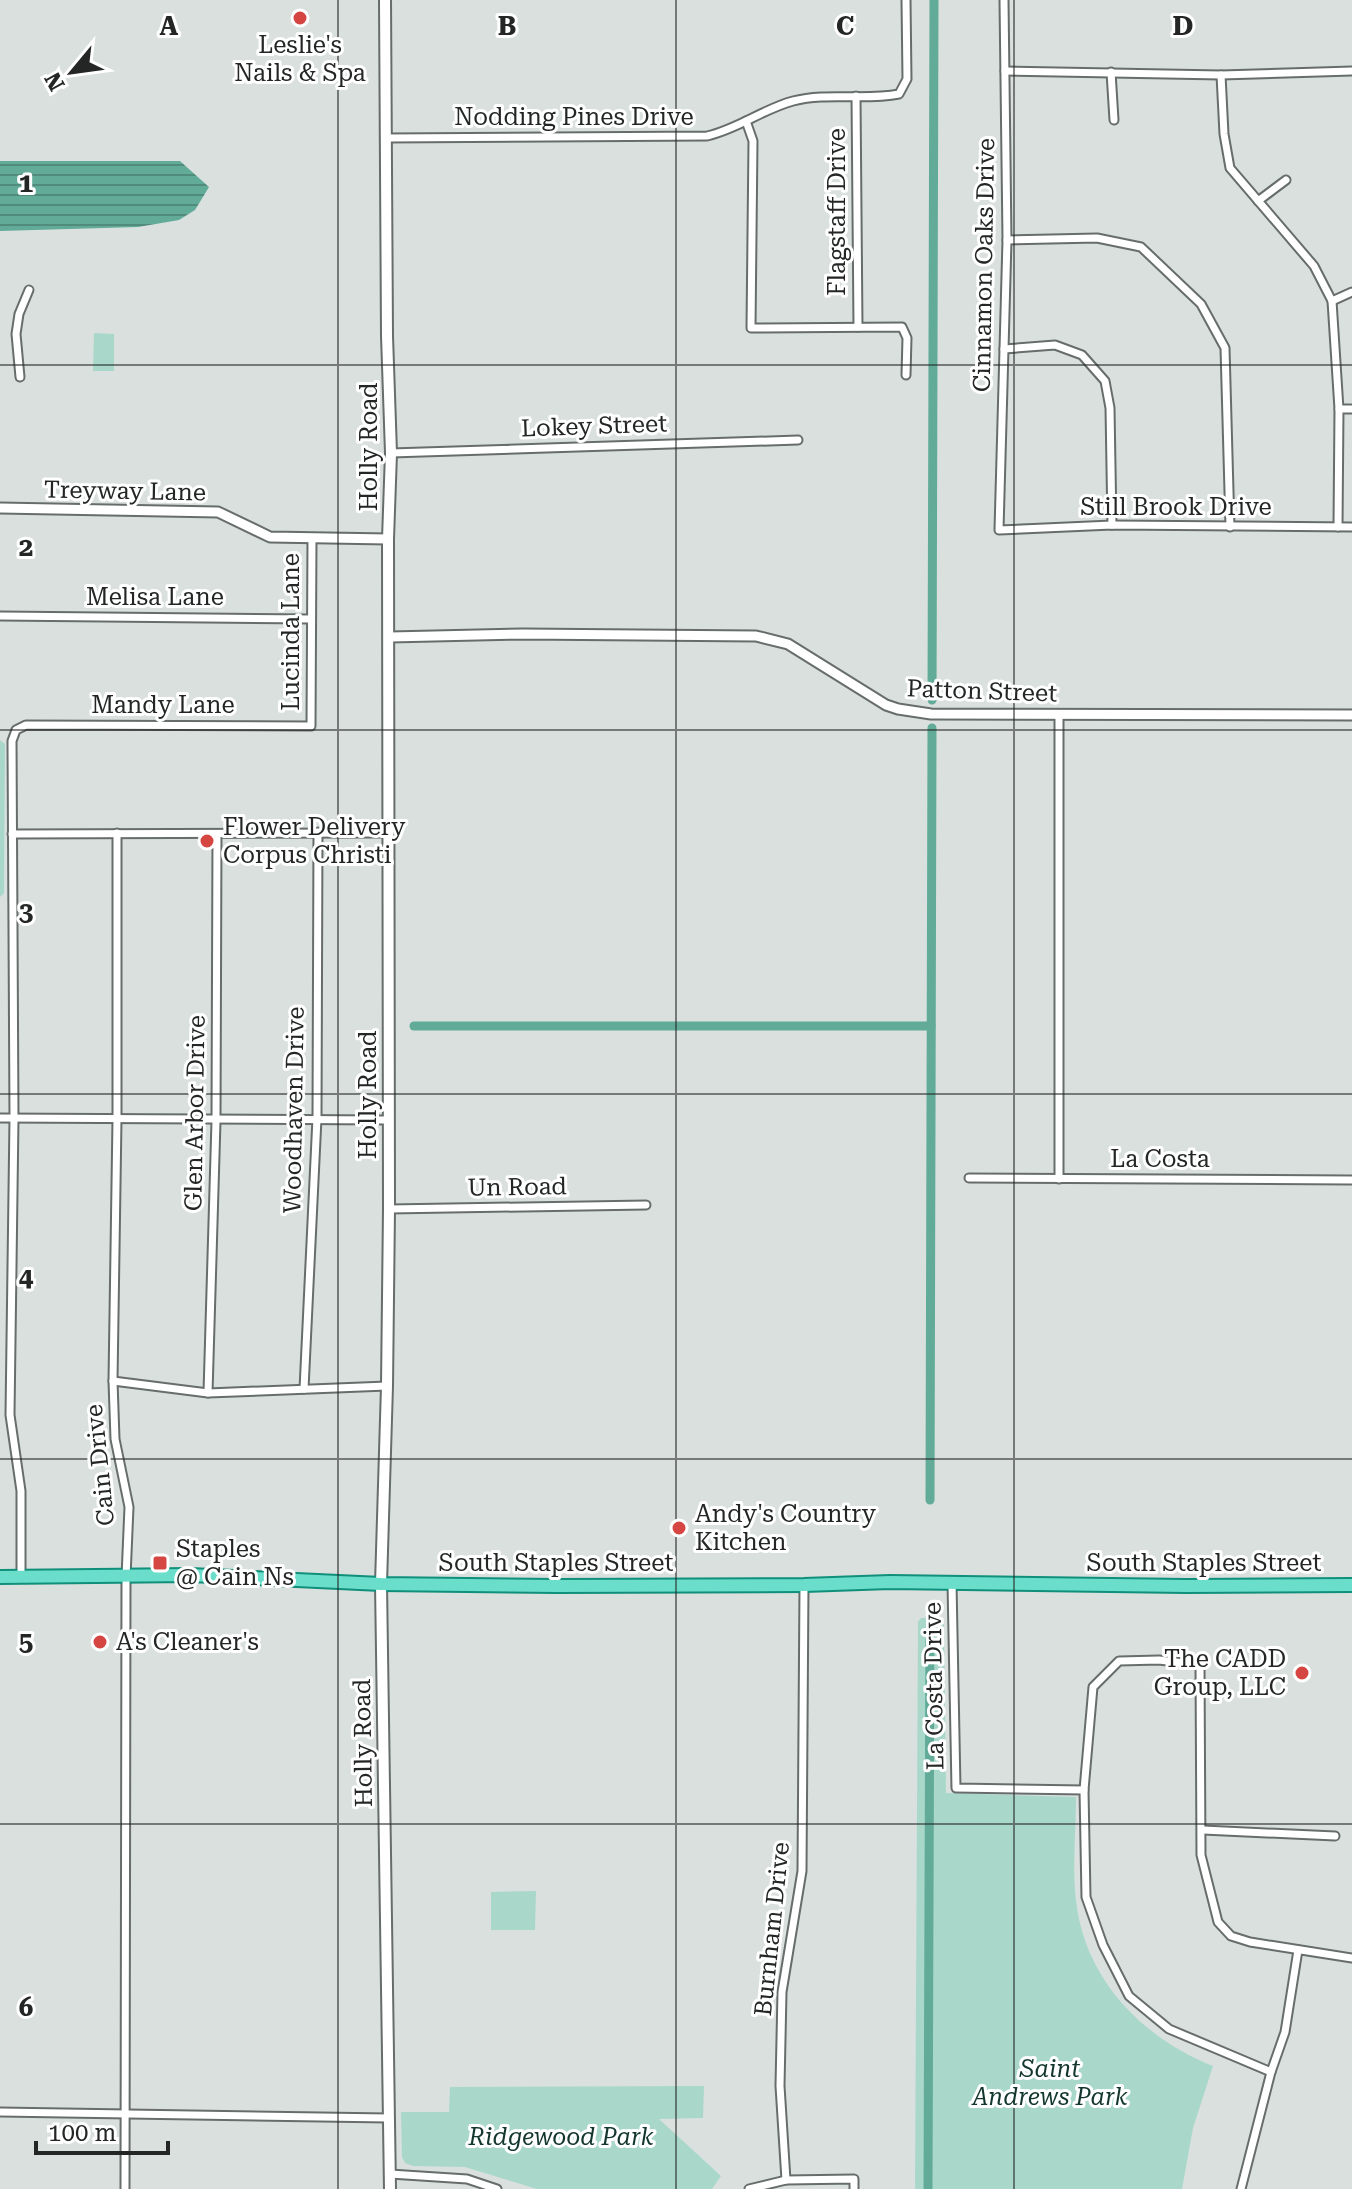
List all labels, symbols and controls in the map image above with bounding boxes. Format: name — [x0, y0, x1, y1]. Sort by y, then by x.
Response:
marker: Leslie's Nails & Spa — [291, 9, 309, 27]
text: A — [160, 11, 179, 41]
text: B — [498, 11, 516, 41]
text: C — [836, 11, 854, 41]
text: D — [1173, 11, 1193, 41]
place label: Leslie's Nails & Spa — [234, 31, 366, 87]
north arrow — [32, 32, 112, 112]
text: N — [40, 68, 70, 95]
street label: Nodding Pines Drive — [454, 103, 694, 131]
street label: Flagstaff Drive — [823, 128, 851, 296]
street label: Cinnamon Oaks Drive — [968, 138, 1000, 392]
text: 1 — [19, 168, 33, 198]
street label: Holly Road — [355, 383, 383, 511]
street label: Lokey Street — [520, 409, 668, 443]
street label: Treyway Lane — [44, 476, 206, 506]
street label: Still Brook Drive — [1080, 493, 1272, 521]
text: 2 — [19, 532, 33, 562]
street label: Lucinda Lane — [277, 553, 305, 711]
street label: Melisa Lane — [86, 583, 224, 611]
street label: Patton Street — [906, 674, 1058, 708]
street label: Mandy Lane — [91, 691, 235, 719]
place label: Flower Delivery Corpus Christi — [223, 813, 406, 869]
marker: Flower Delivery Corpus Christi — [198, 832, 216, 850]
text: 3 — [19, 897, 33, 927]
street label: Woodhaven Drive — [278, 1006, 310, 1214]
street label: Glen Arbor Drive — [179, 1015, 211, 1211]
street label: Holly Road — [354, 1031, 382, 1159]
street label: La Costa — [1110, 1145, 1210, 1173]
street label: Un Road — [467, 1172, 567, 1202]
text: 4 — [19, 1262, 34, 1292]
street label: Cain Drive — [80, 1403, 120, 1527]
place label: Andy's Country Kitchen — [695, 1500, 877, 1556]
marker: Andy's Country Kitchen — [670, 1519, 688, 1537]
place label: Staples @ Cain Ns — [176, 1535, 294, 1591]
street label: South Staples Street — [439, 1549, 673, 1577]
street label: South Staples Street — [1087, 1549, 1321, 1577]
marker: Staples @ Cain Ns — [151, 1554, 169, 1572]
street label: La Costa Drive — [919, 1602, 949, 1770]
text: 5 — [19, 1627, 33, 1657]
place label: A's Cleaner's — [116, 1628, 259, 1656]
marker: A's Cleaner's — [91, 1633, 109, 1651]
place label: The CADD Group, LLC — [1154, 1645, 1286, 1701]
marker: The CADD Group, LLC — [1293, 1664, 1311, 1682]
street label: Holly Road — [348, 1678, 378, 1808]
street label: Burnham Drive — [749, 1841, 795, 2017]
text: 6 — [19, 1992, 33, 2022]
park label: Saint Andrews Park — [971, 2055, 1128, 2111]
scale bar — [36, 2105, 168, 2155]
text: 100 m — [48, 2119, 116, 2147]
park label: Ridgewood Park — [468, 2123, 653, 2151]

